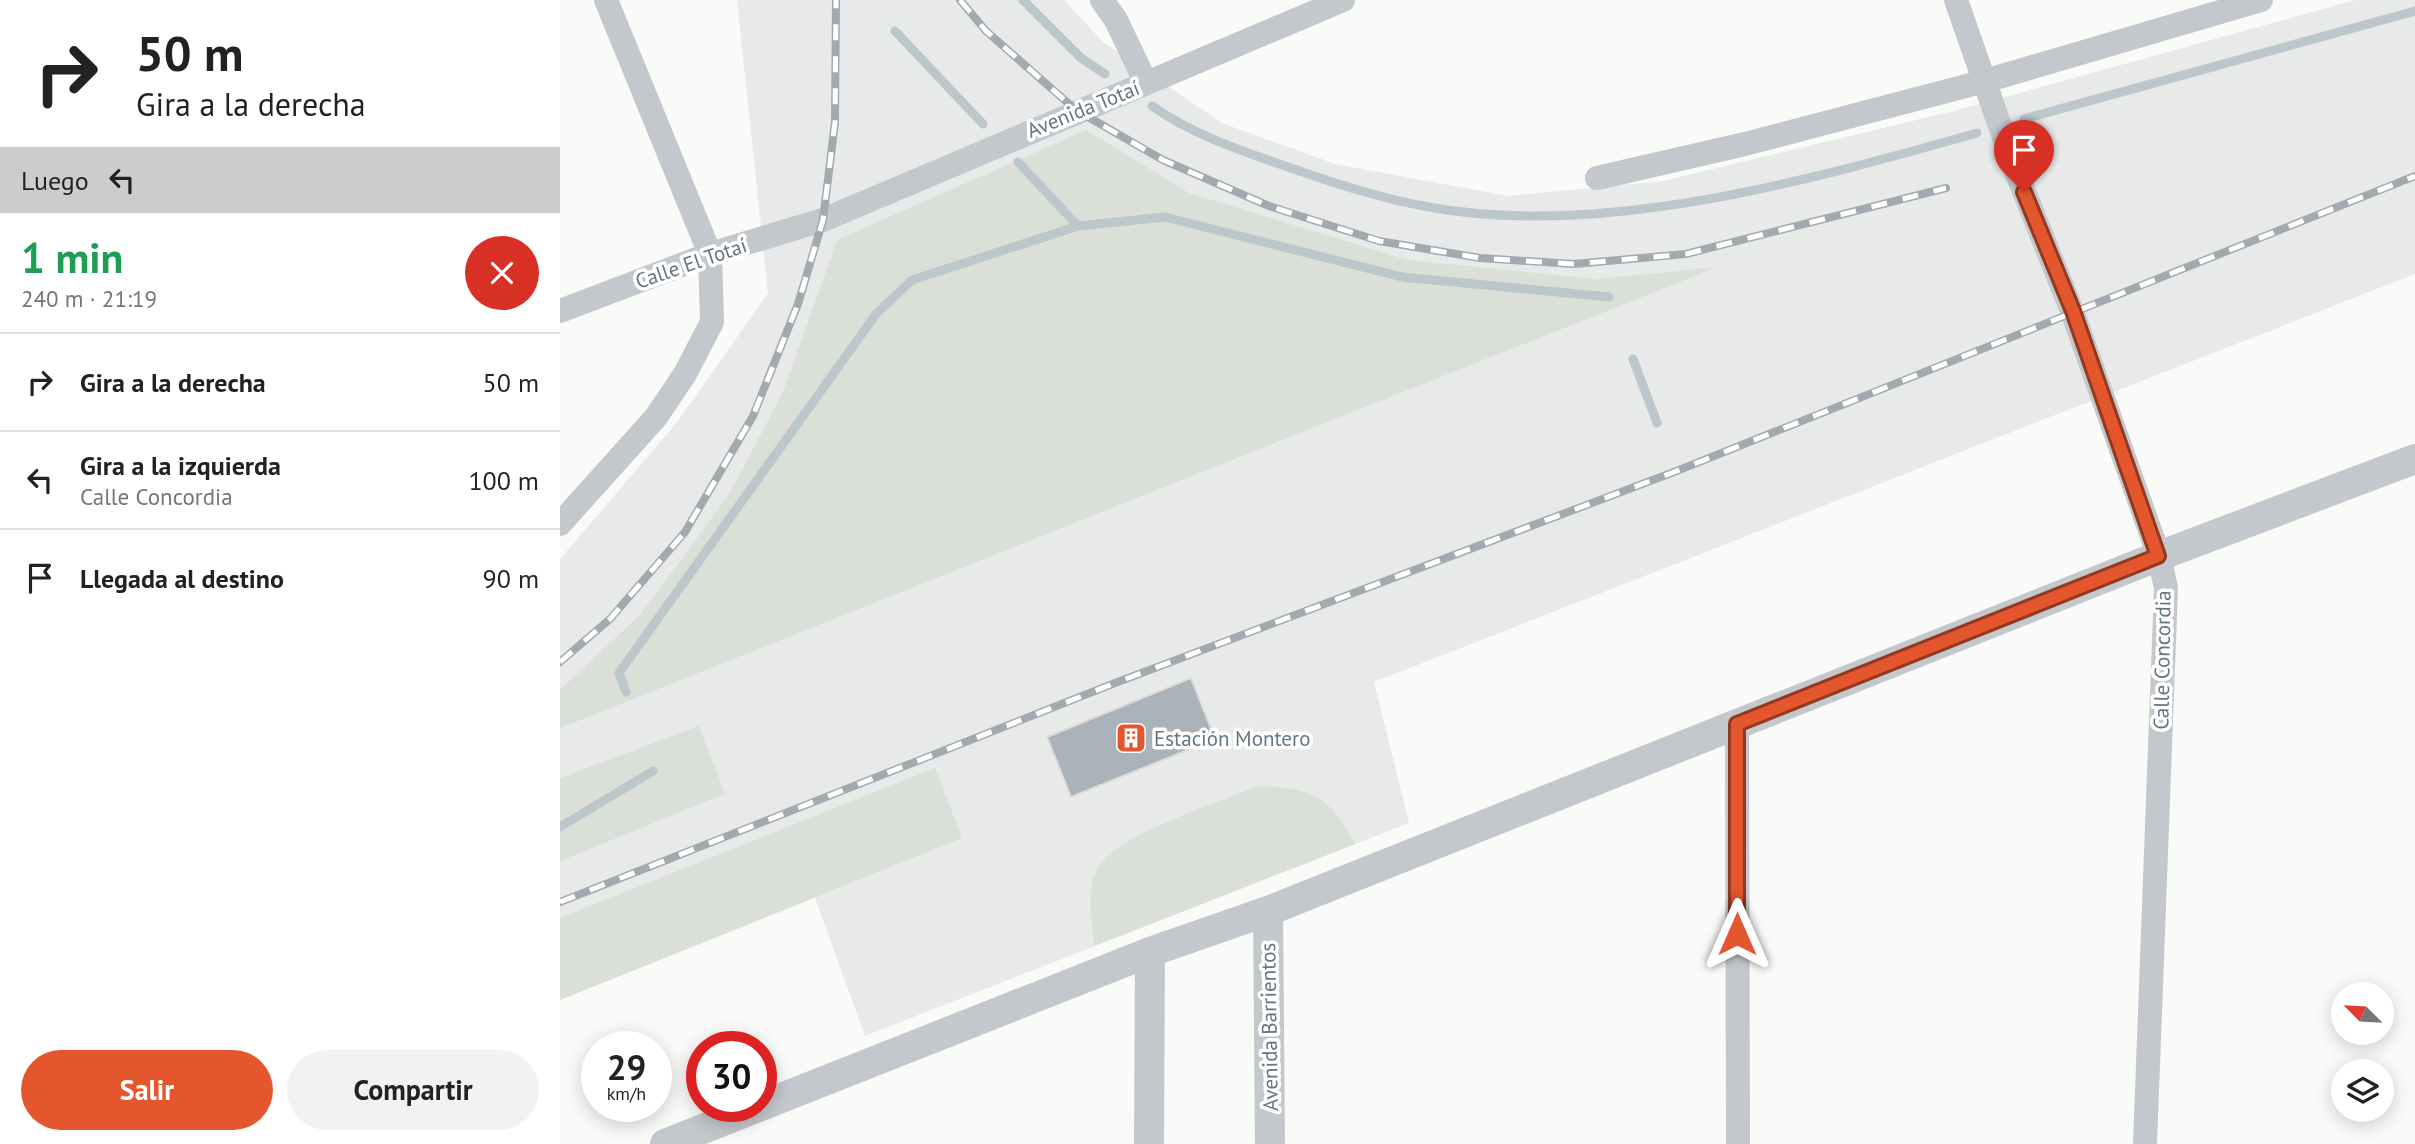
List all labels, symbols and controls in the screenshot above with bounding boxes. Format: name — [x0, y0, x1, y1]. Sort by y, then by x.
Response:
text: 50 m — [136, 21, 243, 85]
icon: right — [21, 28, 112, 119]
street label: Avenida Totaí — [1023, 74, 1144, 144]
text: Gira a la derecha — [136, 83, 366, 125]
pin — [1994, 120, 2054, 192]
icon: arrive — [2005, 131, 2043, 169]
icon: left — [103, 161, 141, 199]
text: Luego — [21, 164, 89, 197]
text: 1 min — [21, 230, 123, 285]
street label: Calle El Totaí — [632, 231, 751, 295]
button: close — [465, 236, 539, 310]
text: 240 m · 21:19 — [21, 284, 157, 313]
icon: right — [21, 363, 59, 401]
text: Gira a la derecha — [80, 366, 266, 399]
text: 50 m — [483, 366, 539, 399]
text: Gira a la izquierda — [80, 449, 281, 482]
icon: left — [21, 461, 59, 499]
text: 100 m — [468, 464, 539, 497]
text: Calle Concordia — [80, 482, 233, 511]
icon: arrive — [21, 559, 59, 597]
text: Llegada al destino — [80, 562, 284, 595]
text: 90 m — [483, 562, 539, 595]
street label: Calle Concordia — [2147, 590, 2177, 730]
building icon: Estación Montero — [1114, 721, 1148, 755]
place label: Estación Montero — [1154, 725, 1310, 752]
position arrow — [1700, 897, 1774, 971]
street label: Avenida Barrientos — [1254, 943, 1284, 1111]
north arrow — [2331, 982, 2394, 1045]
map controls — [2331, 982, 2394, 1122]
speed limit sign: 30 — [686, 1031, 777, 1122]
text: 29 — [607, 1044, 646, 1090]
button: Salir — [21, 1050, 273, 1130]
button: Compartir — [287, 1050, 539, 1130]
button: layers — [2331, 1059, 2394, 1122]
text: km/h — [607, 1082, 646, 1105]

